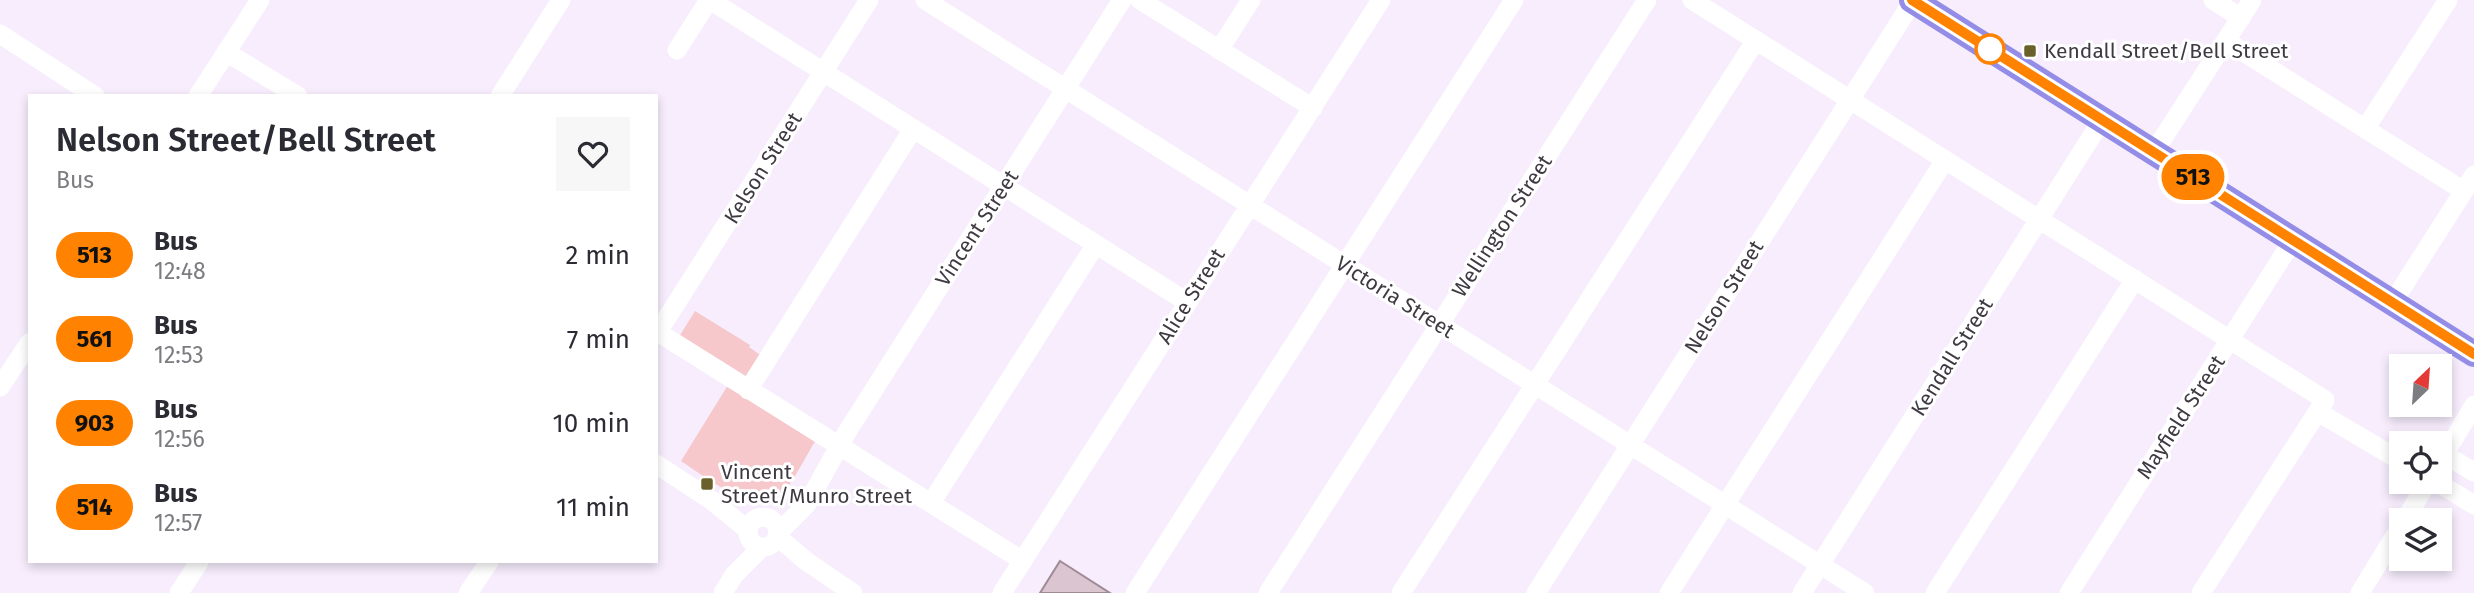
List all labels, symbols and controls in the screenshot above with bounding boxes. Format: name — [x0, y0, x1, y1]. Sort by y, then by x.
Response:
unlabelled marker — [1975, 34, 2005, 64]
place label: Kendall Street/Bell Street — [2044, 38, 2289, 64]
marker: Kendall Street/Bell Street — [2022, 43, 2038, 59]
street label: Kelson Street — [718, 107, 808, 229]
button: heart — [556, 117, 630, 191]
text: Nelson Street/Bell Street — [56, 120, 436, 160]
street label: Wellington Street — [1446, 150, 1558, 302]
line badge: 513 — [2153, 154, 2233, 200]
text: 513 — [2175, 163, 2211, 191]
street label: Vincent Street — [930, 165, 1024, 291]
text: Bus — [56, 166, 94, 194]
text: Bus — [154, 226, 197, 257]
street label: Nelson Street — [1679, 235, 1769, 359]
text: 2 min — [565, 240, 630, 271]
text: 513 — [77, 241, 112, 269]
street label: Alice Street — [1151, 243, 1231, 349]
street label: Victoria Street — [1331, 250, 1460, 344]
text: 12:48 — [154, 257, 206, 285]
street label: Kendall Street — [1905, 293, 1999, 421]
text: Bus — [154, 310, 197, 341]
text: 7 min — [567, 324, 630, 355]
text: 561 — [76, 325, 113, 353]
text: 12:53 — [154, 341, 204, 369]
street label: Mayfield Street — [2131, 350, 2231, 484]
north arrow — [2389, 354, 2452, 416]
map controls — [2389, 354, 2452, 571]
text: Bus — [154, 394, 197, 425]
text: 10 min — [552, 408, 630, 439]
text: 903 — [75, 409, 114, 437]
text: 12:56 — [154, 425, 205, 453]
button: locate — [2389, 431, 2452, 494]
place label: Vincent Street/Munro Street — [721, 459, 912, 509]
marker: Vincent Street/Munro Street — [699, 476, 715, 492]
text: Bus — [154, 478, 197, 509]
text: 11 min — [556, 492, 630, 523]
text: 514 — [76, 493, 113, 521]
button: layers — [2389, 508, 2452, 571]
text: 12:57 — [154, 509, 202, 537]

